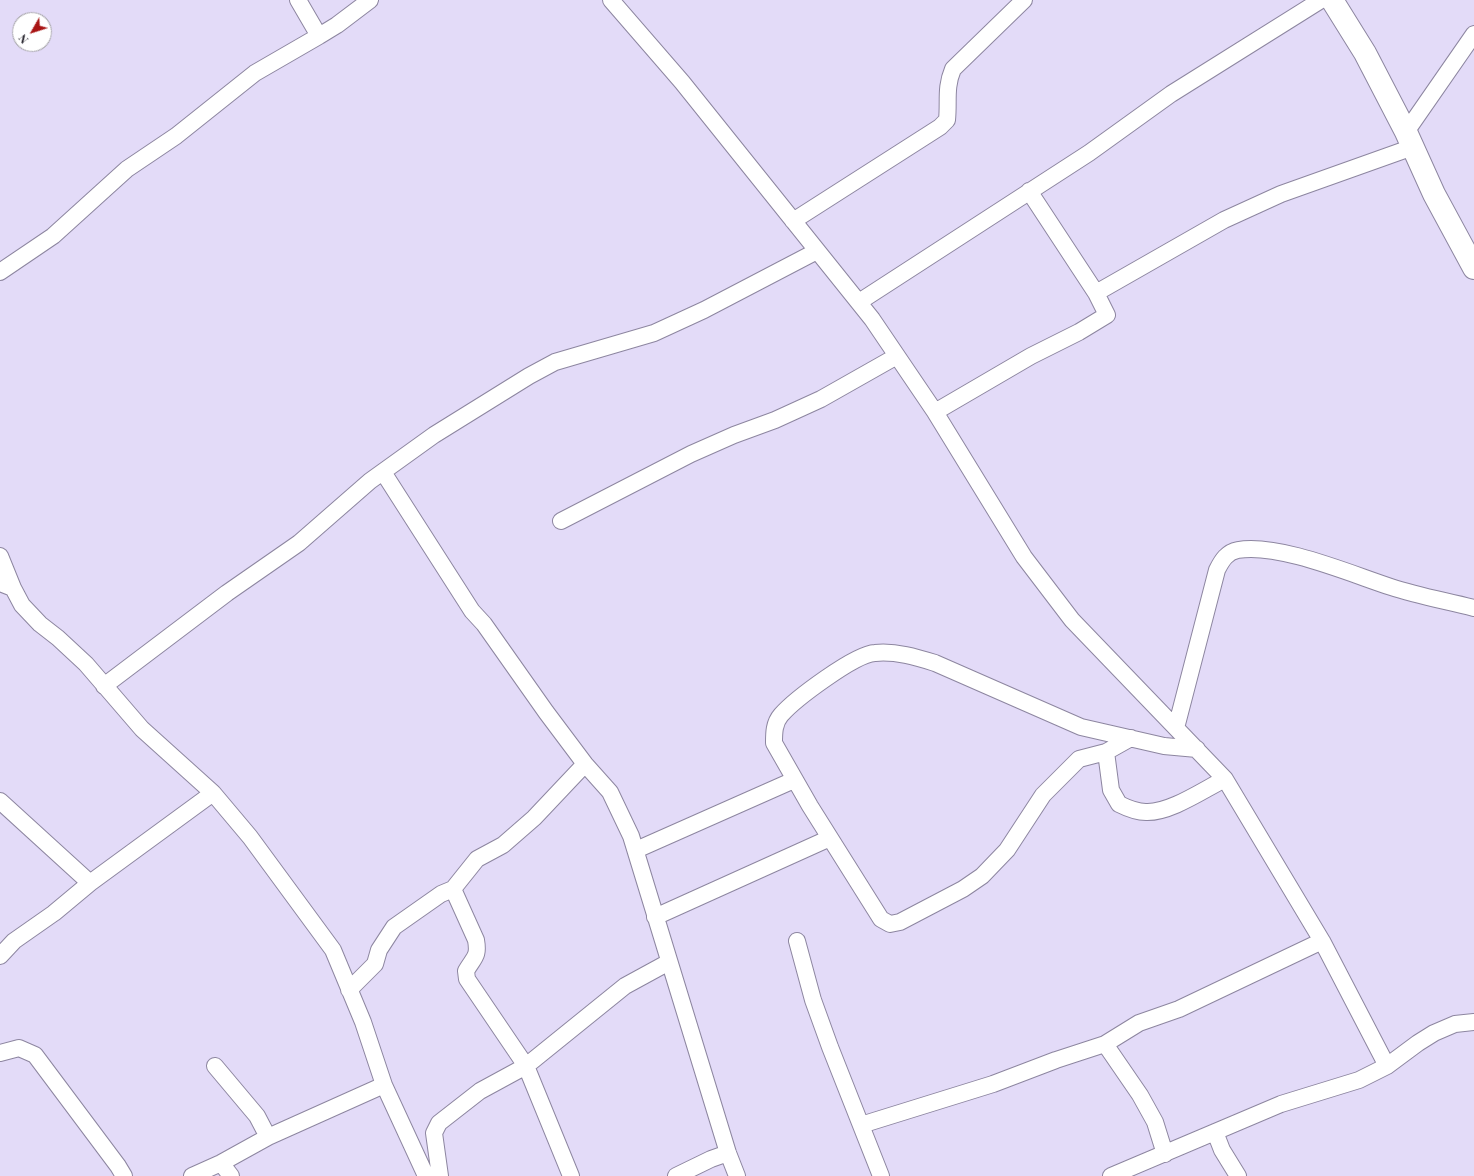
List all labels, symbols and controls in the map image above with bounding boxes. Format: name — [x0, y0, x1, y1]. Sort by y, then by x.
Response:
north arrow — [12, 12, 52, 52]
text: N — [15, 31, 31, 47]

